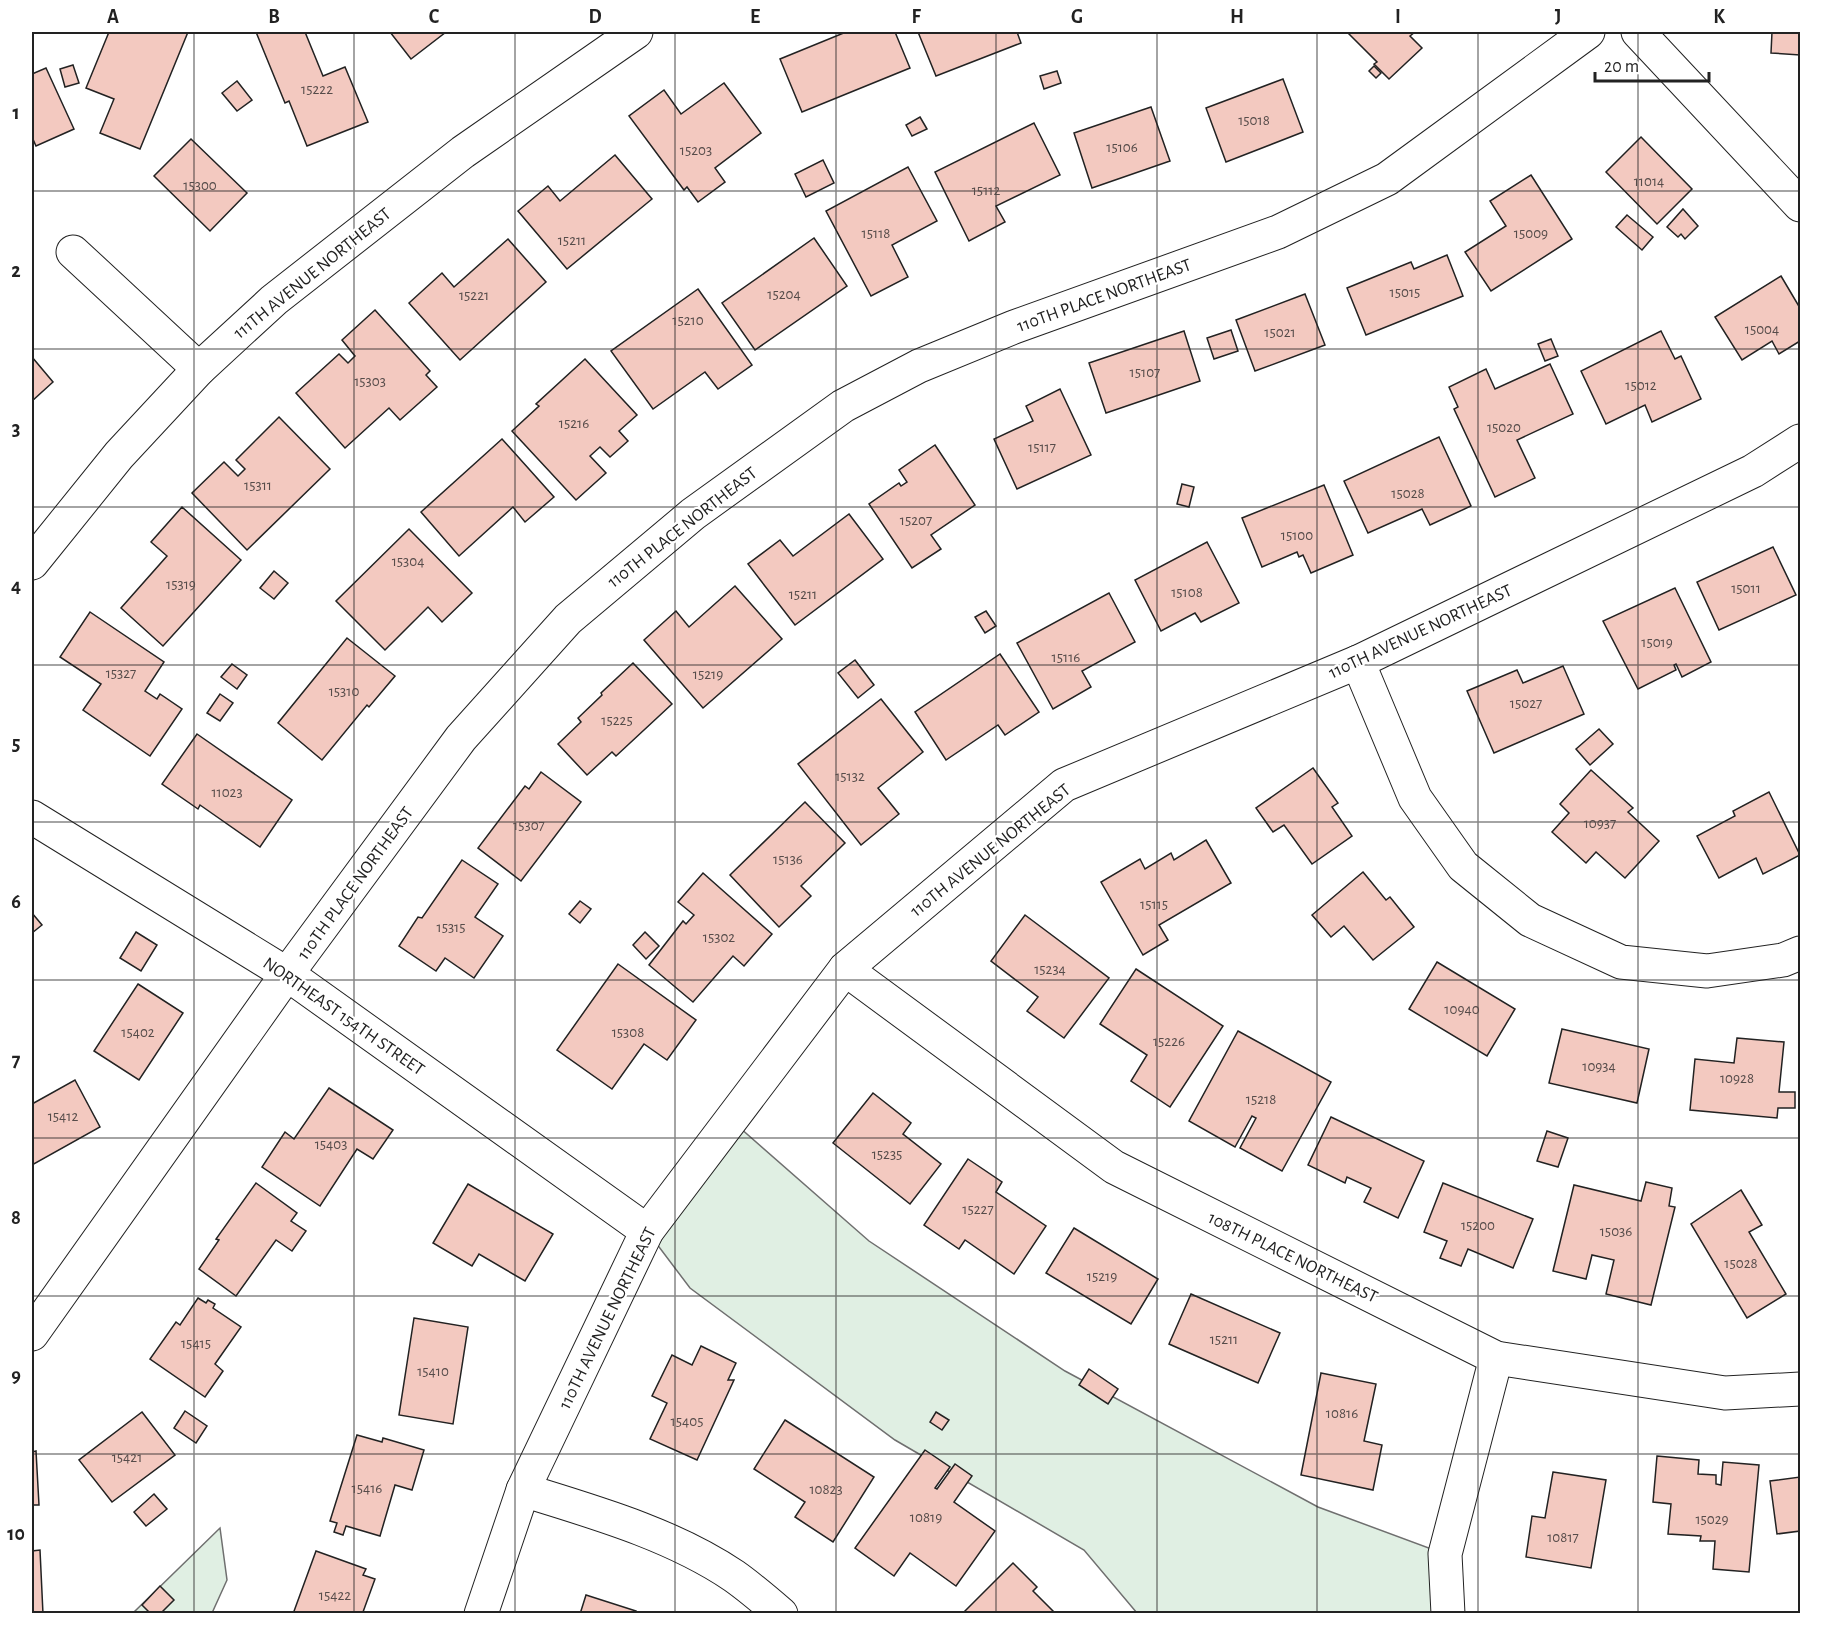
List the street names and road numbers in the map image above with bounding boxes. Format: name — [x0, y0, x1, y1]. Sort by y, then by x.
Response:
street label: 111TH AVENUE NORTHEAST — [231, 205, 395, 343]
street label: 110TH PLACE NORTHEAST — [1015, 256, 1194, 336]
street label: 110TH PLACE NORTHEAST — [605, 464, 761, 592]
street label: 110TH AVENUE NORTHEAST — [1326, 581, 1515, 682]
street label: 110TH AVENUE NORTHEAST — [907, 781, 1074, 921]
street label: 110TH PLACE NORTHEAST — [294, 804, 417, 963]
street label: NORTHEAST 154TH STREET — [259, 954, 428, 1080]
street label: 108TH PLACE NORTHEAST — [1205, 1209, 1380, 1307]
street label: 110TH AVENUE NORTHEAST — [556, 1224, 660, 1412]

